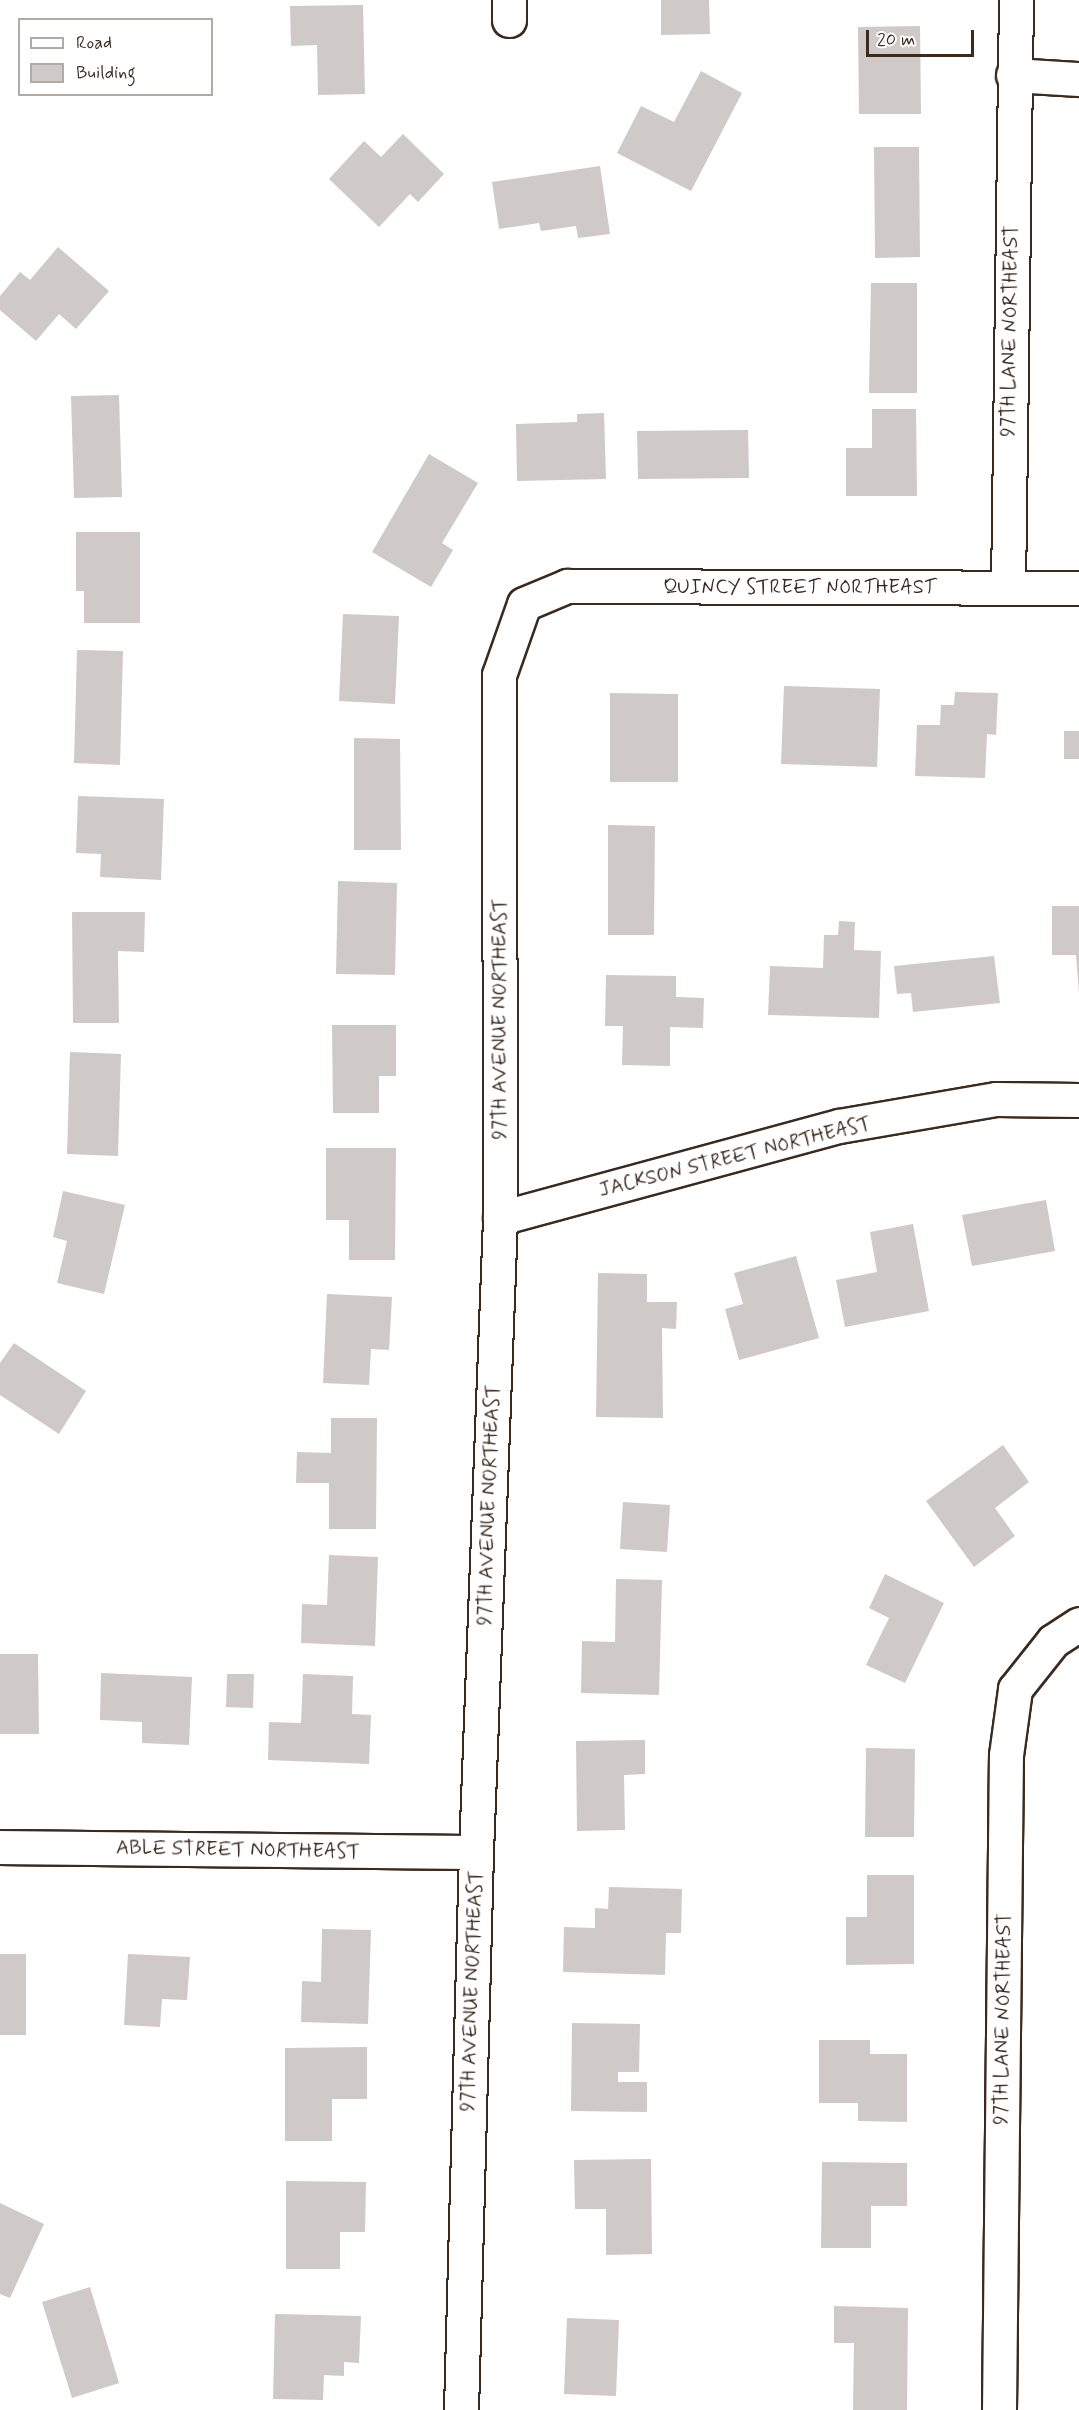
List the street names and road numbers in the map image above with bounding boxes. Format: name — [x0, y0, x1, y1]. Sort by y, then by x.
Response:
street label: 97TH LANE NORTHEAST — [996, 222, 1024, 440]
street label: QUINCY STREET NORTHEAST — [661, 575, 939, 599]
street label: 97TH AVENUE NORTHEAST — [488, 897, 512, 1141]
street label: JACKSON STREET NORTHEAST — [593, 1111, 877, 1203]
street label: 97TH AVENUE NORTHEAST — [473, 1383, 505, 1627]
street label: ABLE STREET NORTHEAST — [113, 1836, 363, 1864]
street label: 97TH AVENUE NORTHEAST — [456, 1869, 488, 2113]
street label: 97TH LANE NORTHEAST — [989, 1910, 1017, 2128]

